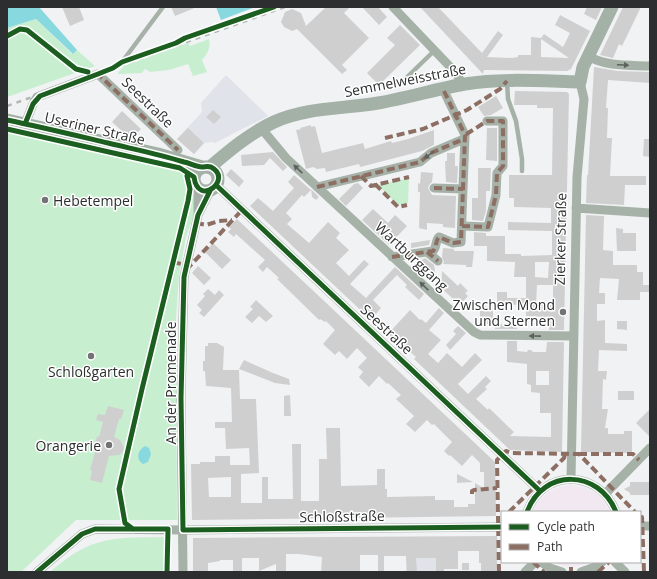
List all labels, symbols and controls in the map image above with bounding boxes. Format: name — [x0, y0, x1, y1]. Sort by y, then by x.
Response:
street label: Semmelweisstraße — [343, 59, 468, 101]
one-way arrow — [617, 62, 630, 68]
street label: Seestraße — [118, 73, 178, 132]
street label: Useriner Straße — [43, 107, 147, 149]
one-way arrow — [424, 151, 434, 159]
one-way arrow — [293, 164, 303, 174]
place label: Hebetempel — [53, 191, 133, 210]
street label: Zierker Straße — [550, 192, 570, 285]
marker: Hebetempel — [40, 195, 50, 205]
street label: Wartburggang — [371, 217, 453, 295]
one-way arrow — [419, 281, 429, 291]
place label: Zwischen Mond und Sternen — [452, 295, 555, 330]
street label: Seestraße — [357, 300, 417, 358]
marker: Zwischen Mond und Sternen — [558, 307, 568, 317]
street label: An der Promenade — [161, 321, 180, 445]
one-way arrow — [528, 333, 541, 339]
marker: Schloßgarten — [86, 351, 96, 361]
place label: Schloßgarten — [48, 362, 134, 381]
place label: Orangerie — [35, 436, 101, 455]
marker: Orangerie — [104, 440, 114, 450]
street label: Schloßstraße — [299, 506, 385, 526]
legend — [501, 511, 641, 563]
text: Cycle path — [537, 518, 595, 535]
text: Path — [537, 538, 563, 555]

